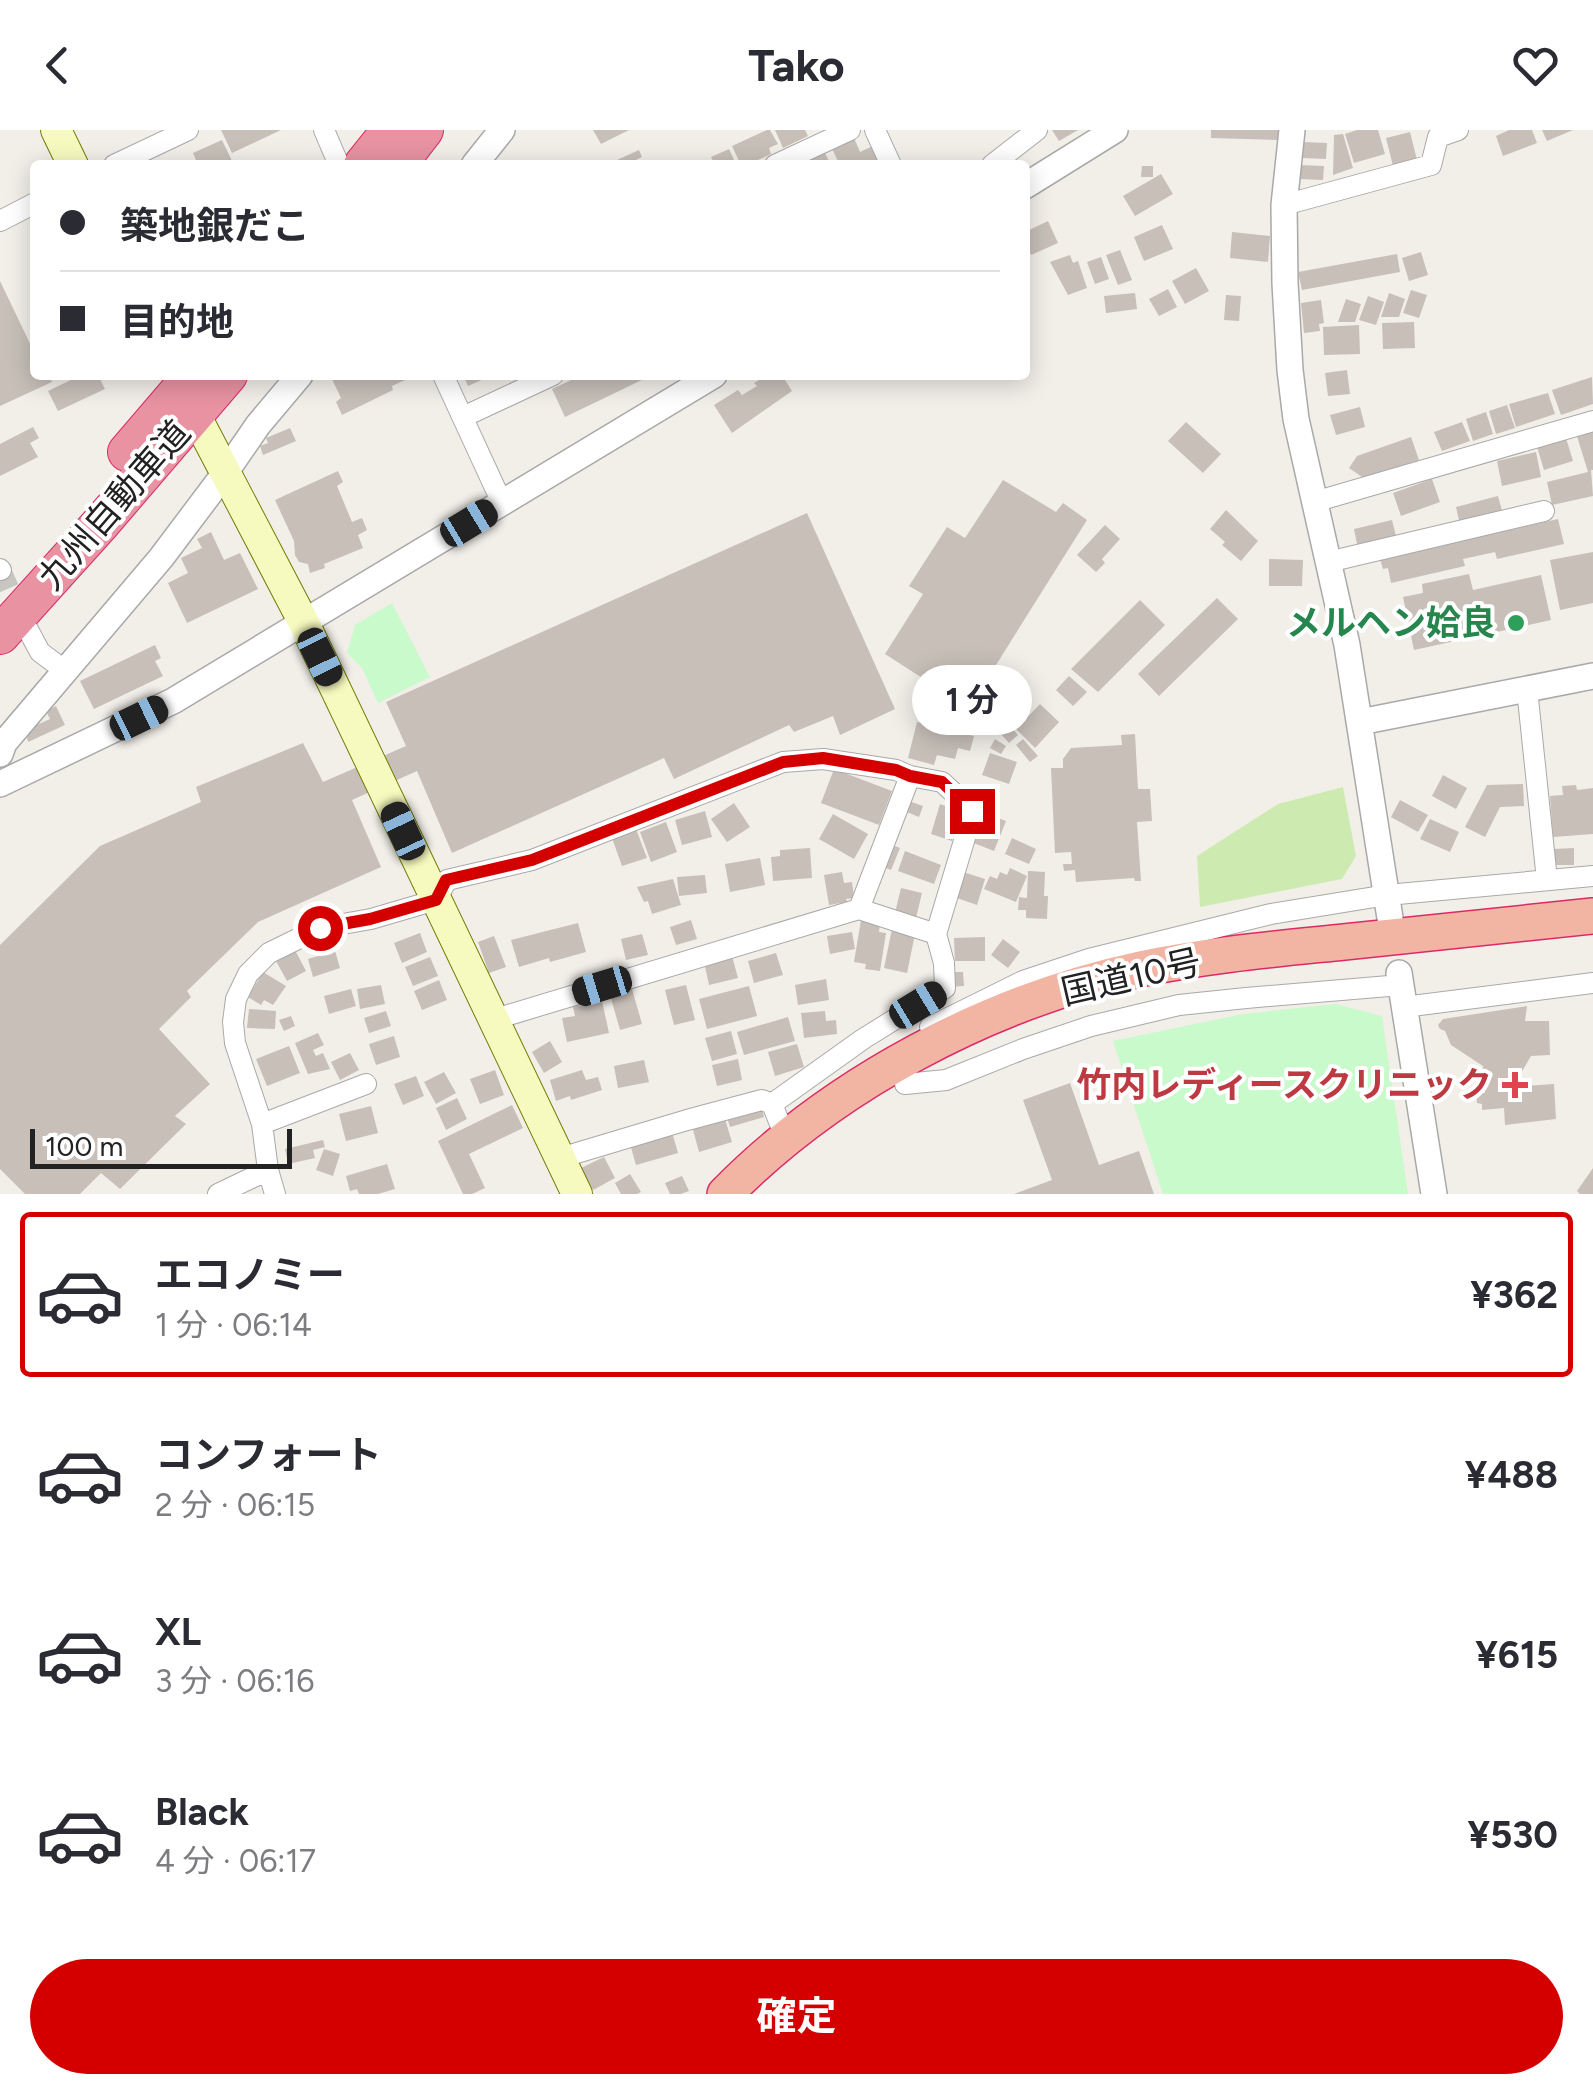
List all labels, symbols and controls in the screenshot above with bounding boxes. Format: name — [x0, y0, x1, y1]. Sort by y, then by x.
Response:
icon: back — [30, 38, 85, 93]
text: Tako — [748, 38, 845, 92]
icon: heart — [1508, 38, 1563, 93]
text: 築地銀だこ — [120, 203, 310, 249]
text: 目的地 — [120, 299, 234, 345]
street label: 九州自動車道 — [29, 412, 199, 598]
car — [436, 495, 502, 551]
place label: メルヘン姶良 — [1286, 602, 1496, 644]
marker: メルヘン姶良 — [1505, 612, 1527, 634]
car — [293, 623, 347, 691]
callout: 1 分 — [912, 666, 1032, 736]
text: 1 分 — [945, 681, 999, 719]
car — [105, 691, 173, 745]
route end — [950, 789, 995, 834]
car — [377, 797, 429, 865]
route start — [298, 906, 343, 951]
street label: 国道10号 — [1057, 941, 1205, 1013]
car — [569, 963, 635, 1009]
car — [885, 977, 951, 1033]
place label: 竹内レディースクリニック — [1076, 1064, 1492, 1106]
marker: 竹内レディースクリニック — [1502, 1072, 1528, 1098]
scale bar — [30, 1124, 292, 1168]
text: 100 m — [45, 1129, 123, 1163]
icon: car — [35, 1250, 125, 1340]
text: エコノミー — [155, 1252, 345, 1298]
text: ¥362 — [1470, 1272, 1558, 1318]
text: 1 分 · 06:14 — [155, 1306, 312, 1344]
icon: car — [35, 1430, 125, 1520]
text: コンフォート — [155, 1432, 382, 1478]
text: ¥488 — [1465, 1452, 1558, 1498]
text: 2 分 · 06:15 — [155, 1486, 315, 1524]
text: XL — [155, 1609, 201, 1655]
icon: car — [35, 1610, 125, 1700]
text: ¥615 — [1475, 1632, 1558, 1678]
text: 3 分 · 06:16 — [155, 1662, 314, 1700]
text: Black — [155, 1789, 249, 1835]
icon: car — [35, 1790, 125, 1880]
text: ¥530 — [1468, 1812, 1558, 1858]
text: 4 分 · 06:17 — [155, 1842, 316, 1880]
button: 確定 — [30, 1959, 1563, 2074]

